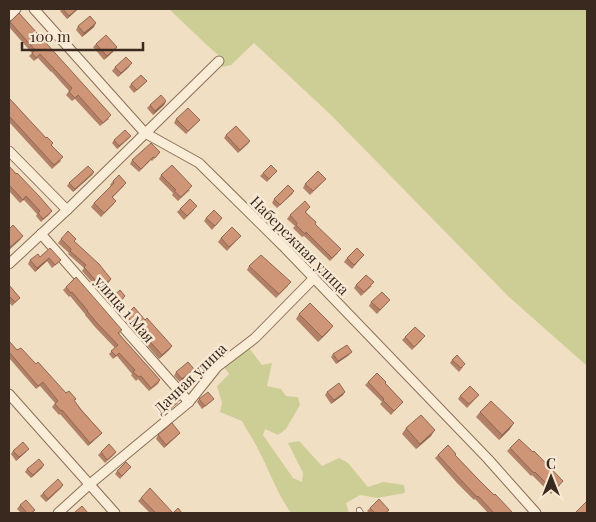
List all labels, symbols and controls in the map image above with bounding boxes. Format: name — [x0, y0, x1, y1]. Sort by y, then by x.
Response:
scale bar — [22, 20, 144, 52]
text: 100 m — [30, 26, 71, 46]
street label: Набережная улица — [246, 191, 354, 299]
street label: улица 1 Мая — [90, 271, 159, 347]
street label: Дачная улица — [149, 338, 231, 418]
north arrow — [526, 452, 576, 502]
text: С — [546, 454, 556, 473]

